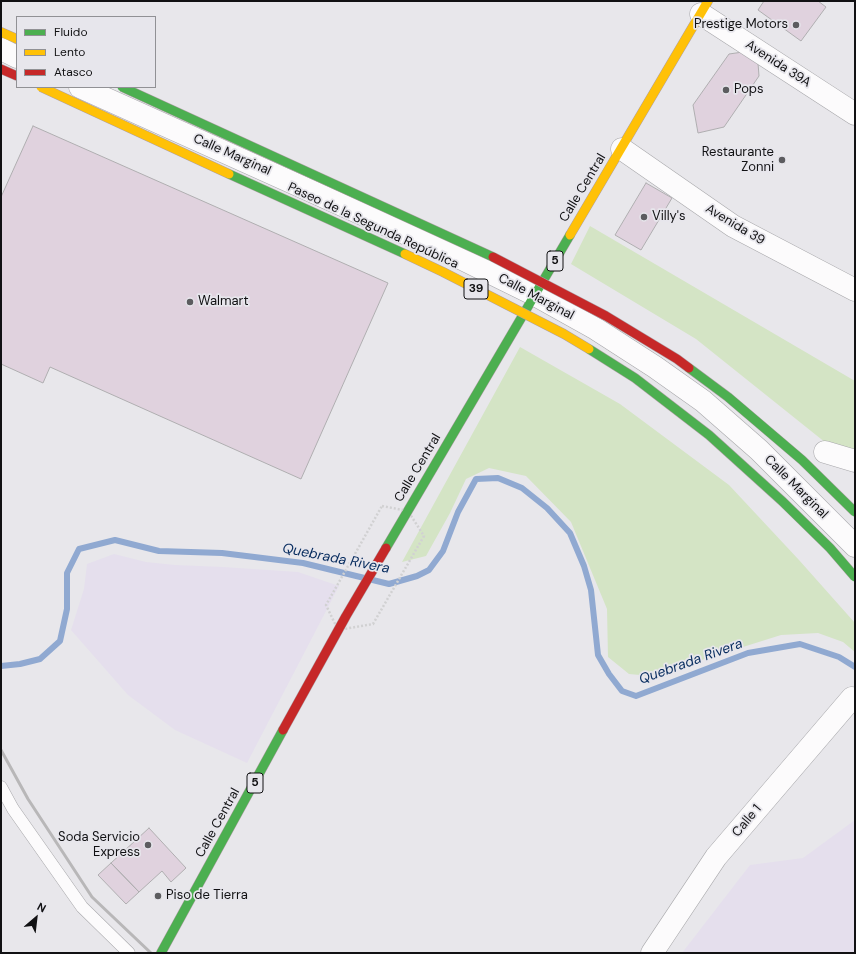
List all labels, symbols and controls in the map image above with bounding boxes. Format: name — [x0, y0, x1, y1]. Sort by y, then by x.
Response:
legend — [16, 16, 156, 88]
place label: Prestige Motors — [694, 17, 788, 33]
marker: Prestige Motors — [791, 20, 801, 30]
text: Fluido — [54, 24, 88, 40]
street label: Avenida 39A — [742, 37, 814, 91]
text: Lento — [54, 44, 85, 60]
text: Atasco — [54, 64, 93, 80]
place label: Pops — [734, 82, 764, 98]
marker: Pops — [721, 85, 731, 95]
street label: Calle Marginal — [191, 131, 273, 179]
place label: Restaurante Zonni — [702, 145, 774, 176]
street label: Calle Central — [556, 151, 610, 225]
marker: Restaurante Zonni — [777, 155, 787, 165]
street label: Paseo de la Segunda República — [285, 180, 461, 272]
street label: Avenida 39 — [702, 201, 768, 249]
place label: Villy's — [652, 209, 685, 225]
marker: Villy's — [639, 212, 649, 222]
road number: 5 — [547, 251, 563, 271]
street label: Calle Marginal — [495, 271, 577, 323]
road number: 39 — [464, 279, 488, 299]
place label: Walmart — [198, 294, 248, 310]
marker: Walmart — [185, 297, 195, 307]
street label: Calle Central — [391, 431, 445, 505]
street label: Calle Marginal — [761, 452, 831, 522]
water label: Quebrada Rivera — [281, 540, 391, 578]
water label: Quebrada Rivera — [637, 635, 745, 689]
road number: 5 — [247, 773, 263, 793]
street label: Calle Central — [192, 786, 244, 860]
street label: Calle 1 — [729, 802, 765, 840]
place label: Soda Servicio Express — [58, 830, 140, 861]
marker: Soda Servicio Express — [143, 840, 153, 850]
place label: Piso de Tierra — [166, 888, 248, 904]
marker: Piso de Tierra — [153, 891, 163, 901]
north arrow — [16, 898, 56, 938]
text: N — [35, 899, 48, 915]

